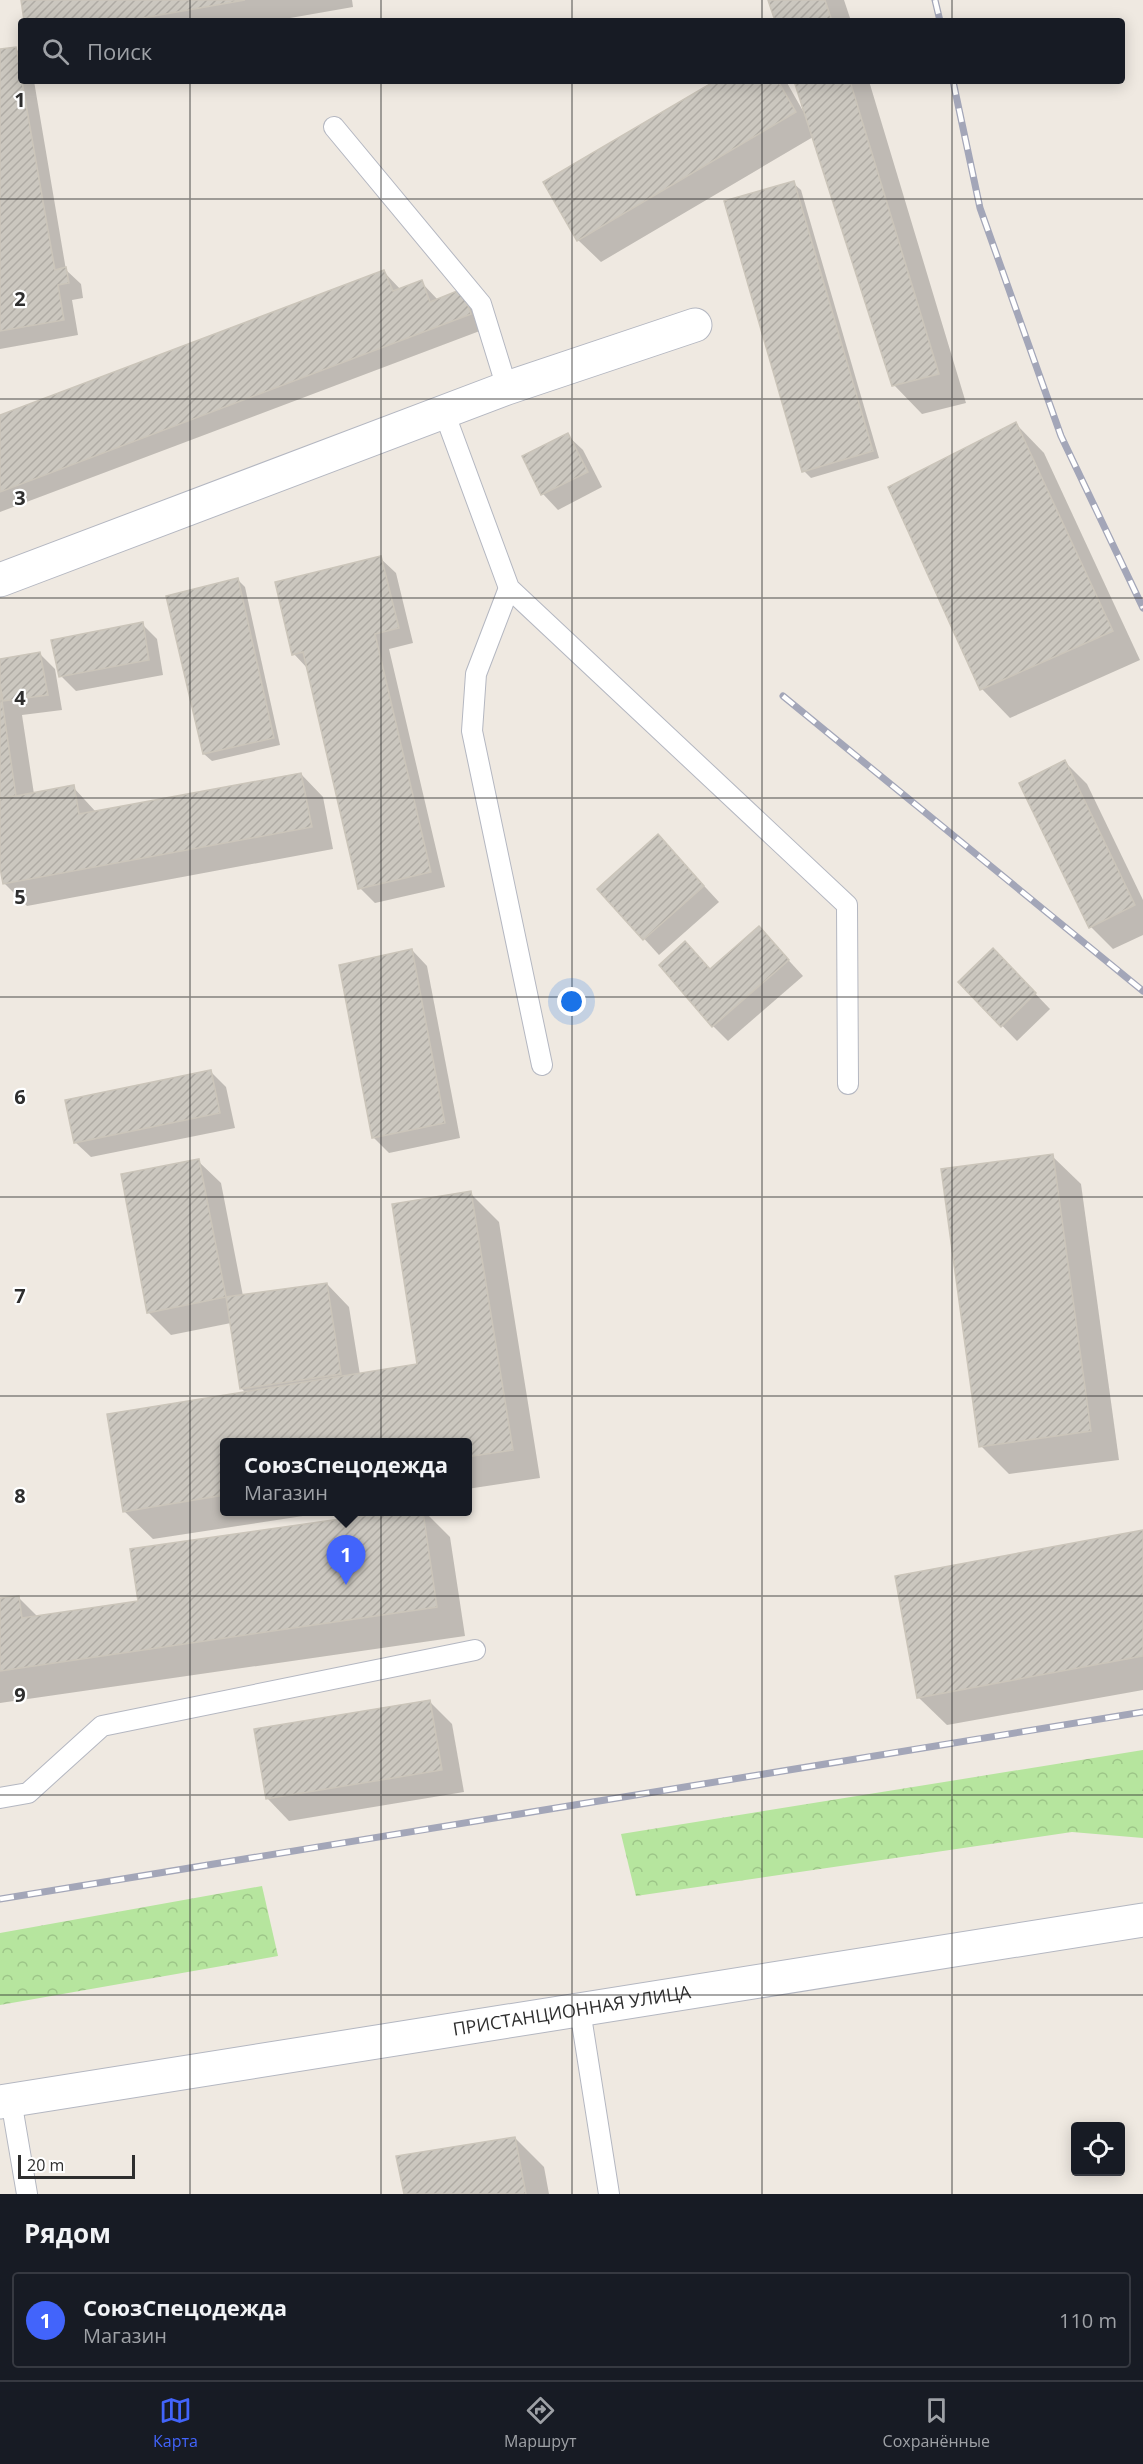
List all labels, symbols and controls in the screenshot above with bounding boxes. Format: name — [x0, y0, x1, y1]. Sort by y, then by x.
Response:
search box — [18, 18, 1125, 84]
icon: search — [39, 35, 72, 68]
text: Поиск — [87, 36, 152, 66]
text: 1 — [14, 86, 26, 113]
text: 2 — [14, 285, 26, 312]
text: 3 — [14, 484, 26, 511]
text: 4 — [14, 684, 26, 711]
text: 5 — [14, 883, 26, 910]
your location — [557, 987, 586, 1016]
text: 6 — [14, 1083, 26, 1110]
text: 7 — [14, 1282, 26, 1309]
popup — [220, 1438, 472, 1516]
text: СоюзСпецодежда — [244, 1449, 448, 1479]
text: Магазин — [244, 1479, 328, 1506]
text: 8 — [14, 1482, 26, 1509]
pin: 1 — [326, 1536, 366, 1585]
text: 9 — [14, 1681, 26, 1708]
street label: ПРИСТАНЦИОННАЯ УЛИЦА — [451, 1979, 693, 2041]
map controls — [1071, 2122, 1125, 2176]
button: locate — [1071, 2122, 1125, 2176]
scale bar — [18, 2152, 135, 2180]
text: 20 m — [27, 2154, 64, 2176]
text: Рядом — [24, 2215, 111, 2251]
text: СоюзСпецодежда — [83, 2292, 287, 2322]
text: 1 — [40, 2307, 51, 2334]
text: 110 m — [1059, 2307, 1117, 2334]
text: Магазин — [83, 2322, 167, 2349]
tab: Карта — [153, 2394, 198, 2452]
tab: Маршрут — [504, 2394, 577, 2452]
tab: Сохранённые — [883, 2394, 990, 2452]

